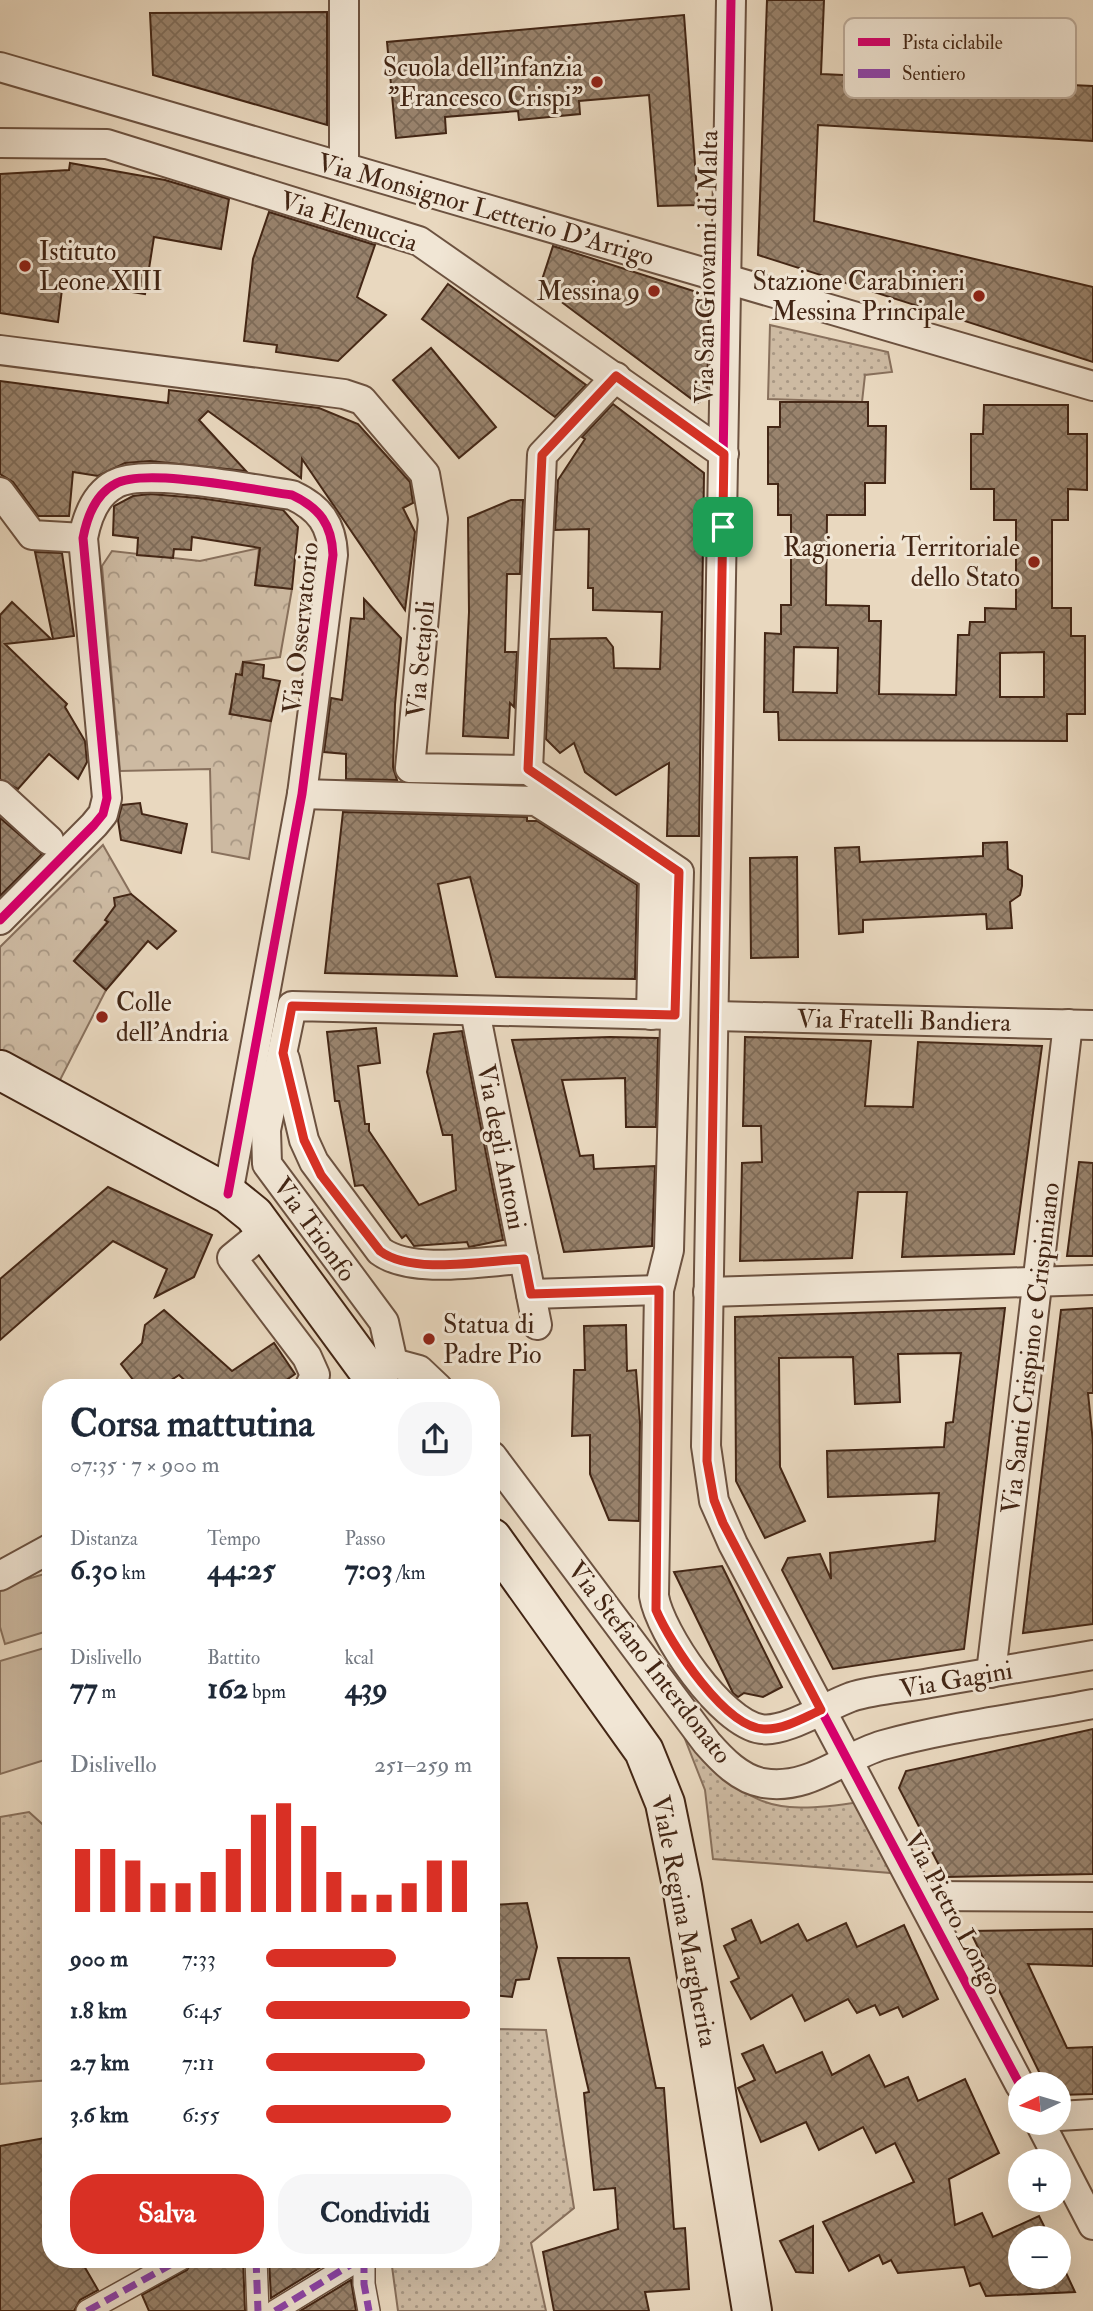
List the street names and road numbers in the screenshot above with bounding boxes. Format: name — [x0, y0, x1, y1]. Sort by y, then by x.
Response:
street label: Via San Giovanni di Malta — [689, 130, 725, 404]
street label: Via Monsignor Letterio D'Arrigo — [314, 147, 658, 273]
street label: Via Elenuccia — [276, 185, 422, 259]
street label: Via Osservatorio — [276, 541, 326, 716]
street label: Via Setajoli — [400, 599, 442, 719]
street label: Via Fratelli Bandiera — [797, 1003, 1012, 1039]
street label: Via degli Antoni — [469, 1062, 533, 1233]
street label: Via Trionfo — [266, 1171, 363, 1288]
street label: Via Santi Crispino e Crispiniano — [995, 1181, 1068, 1516]
street label: Via Stefano Interdonato — [560, 1555, 738, 1770]
street label: Via Gagini — [897, 1654, 1015, 1706]
street label: Viale Regina Margherita — [644, 1793, 724, 2050]
street label: Via Pietro Longo — [897, 1826, 1010, 2001]

